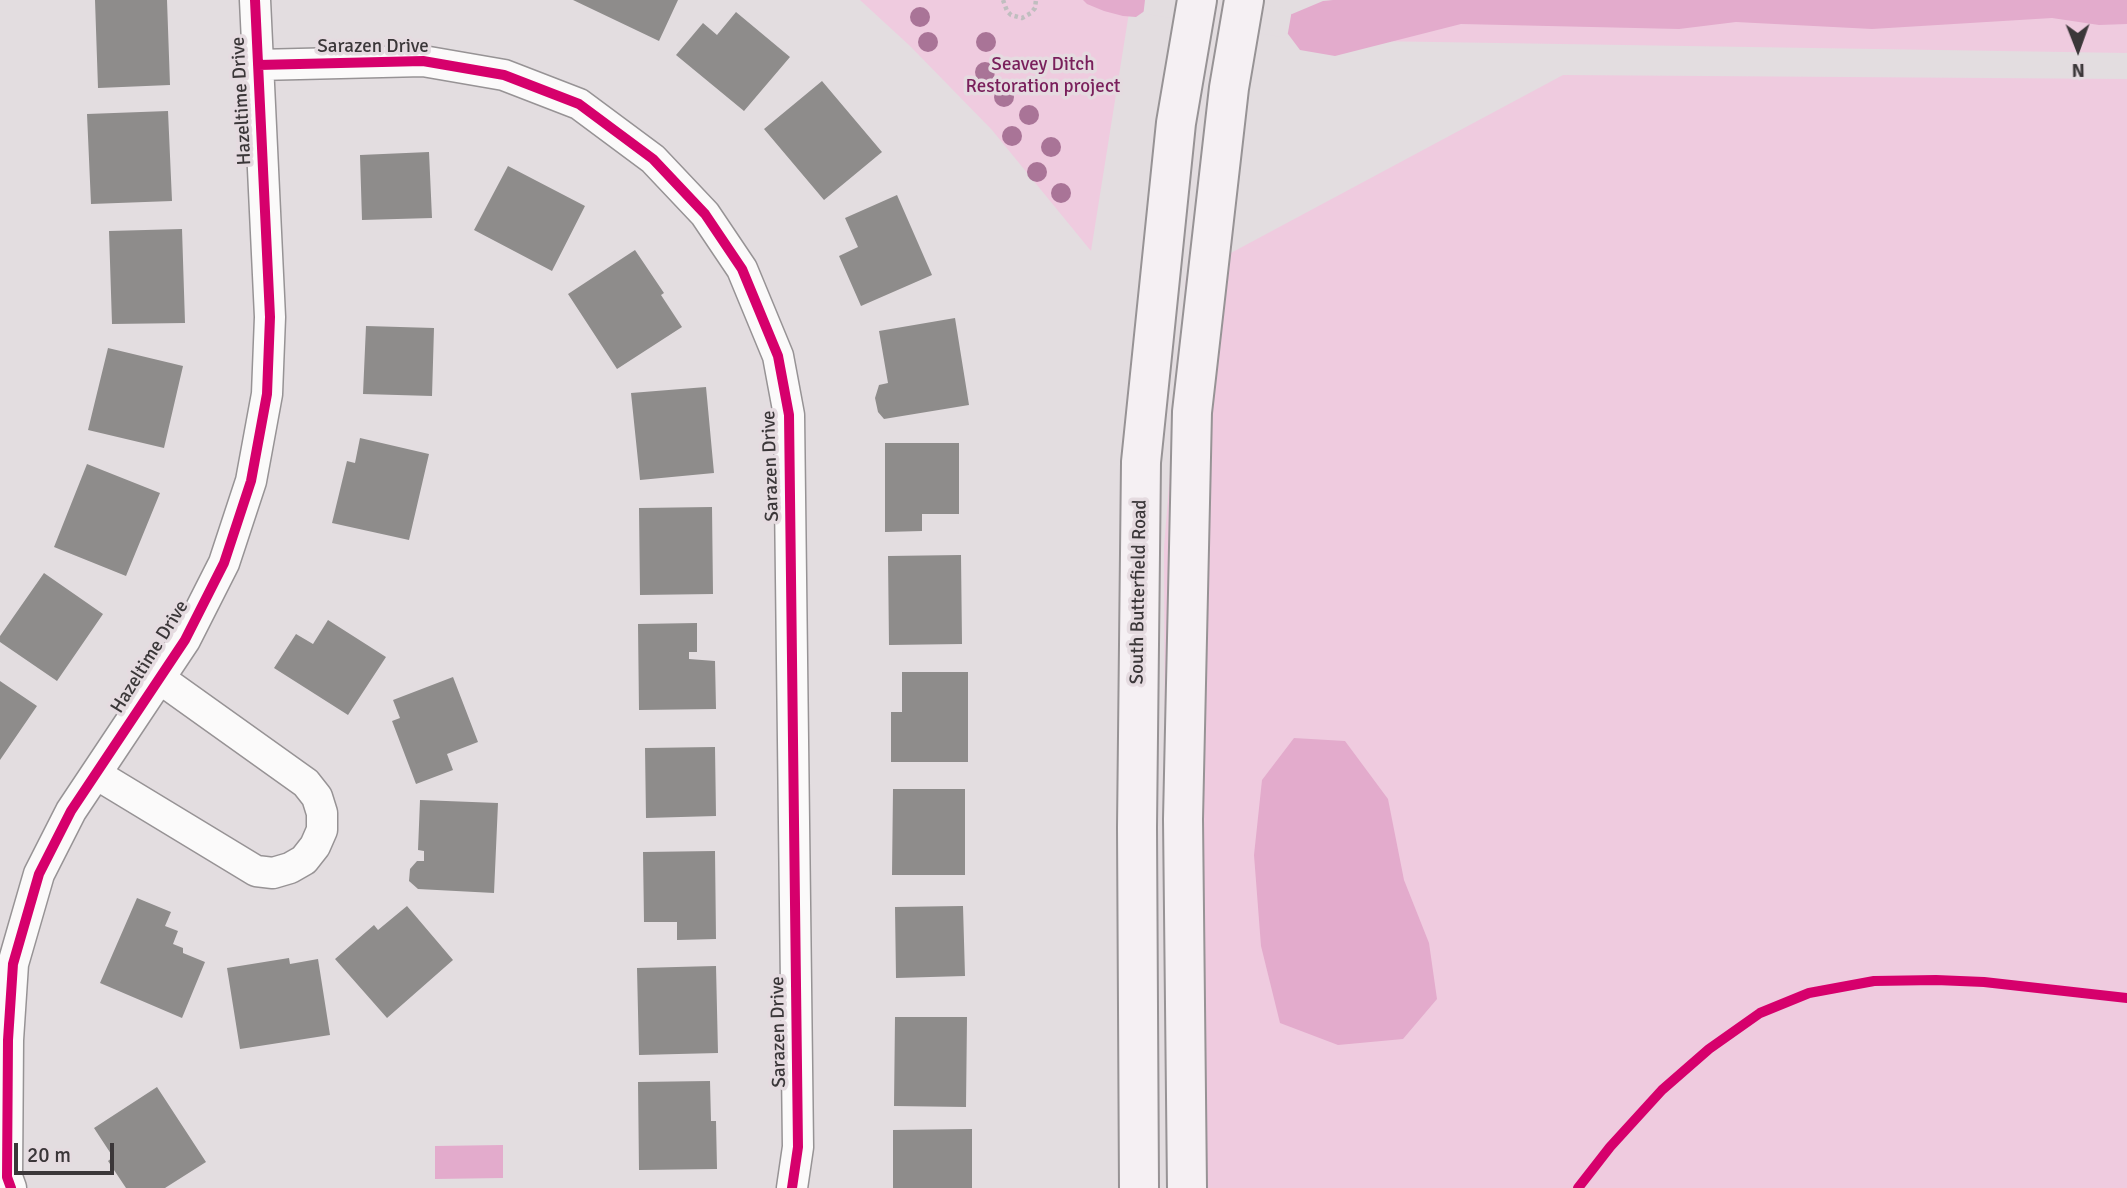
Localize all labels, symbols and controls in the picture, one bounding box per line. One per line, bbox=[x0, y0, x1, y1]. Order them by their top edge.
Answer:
north arrow bbox=[2043, 14, 2113, 84]
street label: Hazeltime Drive bbox=[227, 36, 257, 166]
street label: Sarazen Drive bbox=[317, 36, 429, 58]
park label: Seavey Ditch Restoration project bbox=[966, 54, 1120, 98]
text: N bbox=[2072, 58, 2085, 82]
street label: Sarazen Drive bbox=[758, 410, 784, 522]
street label: South Butterfield Road bbox=[1126, 499, 1152, 685]
street label: Hazeltime Drive bbox=[106, 596, 194, 718]
street label: Sarazen Drive bbox=[767, 976, 791, 1088]
scale bar bbox=[18, 1128, 117, 1172]
text: 20 m bbox=[27, 1142, 71, 1168]

